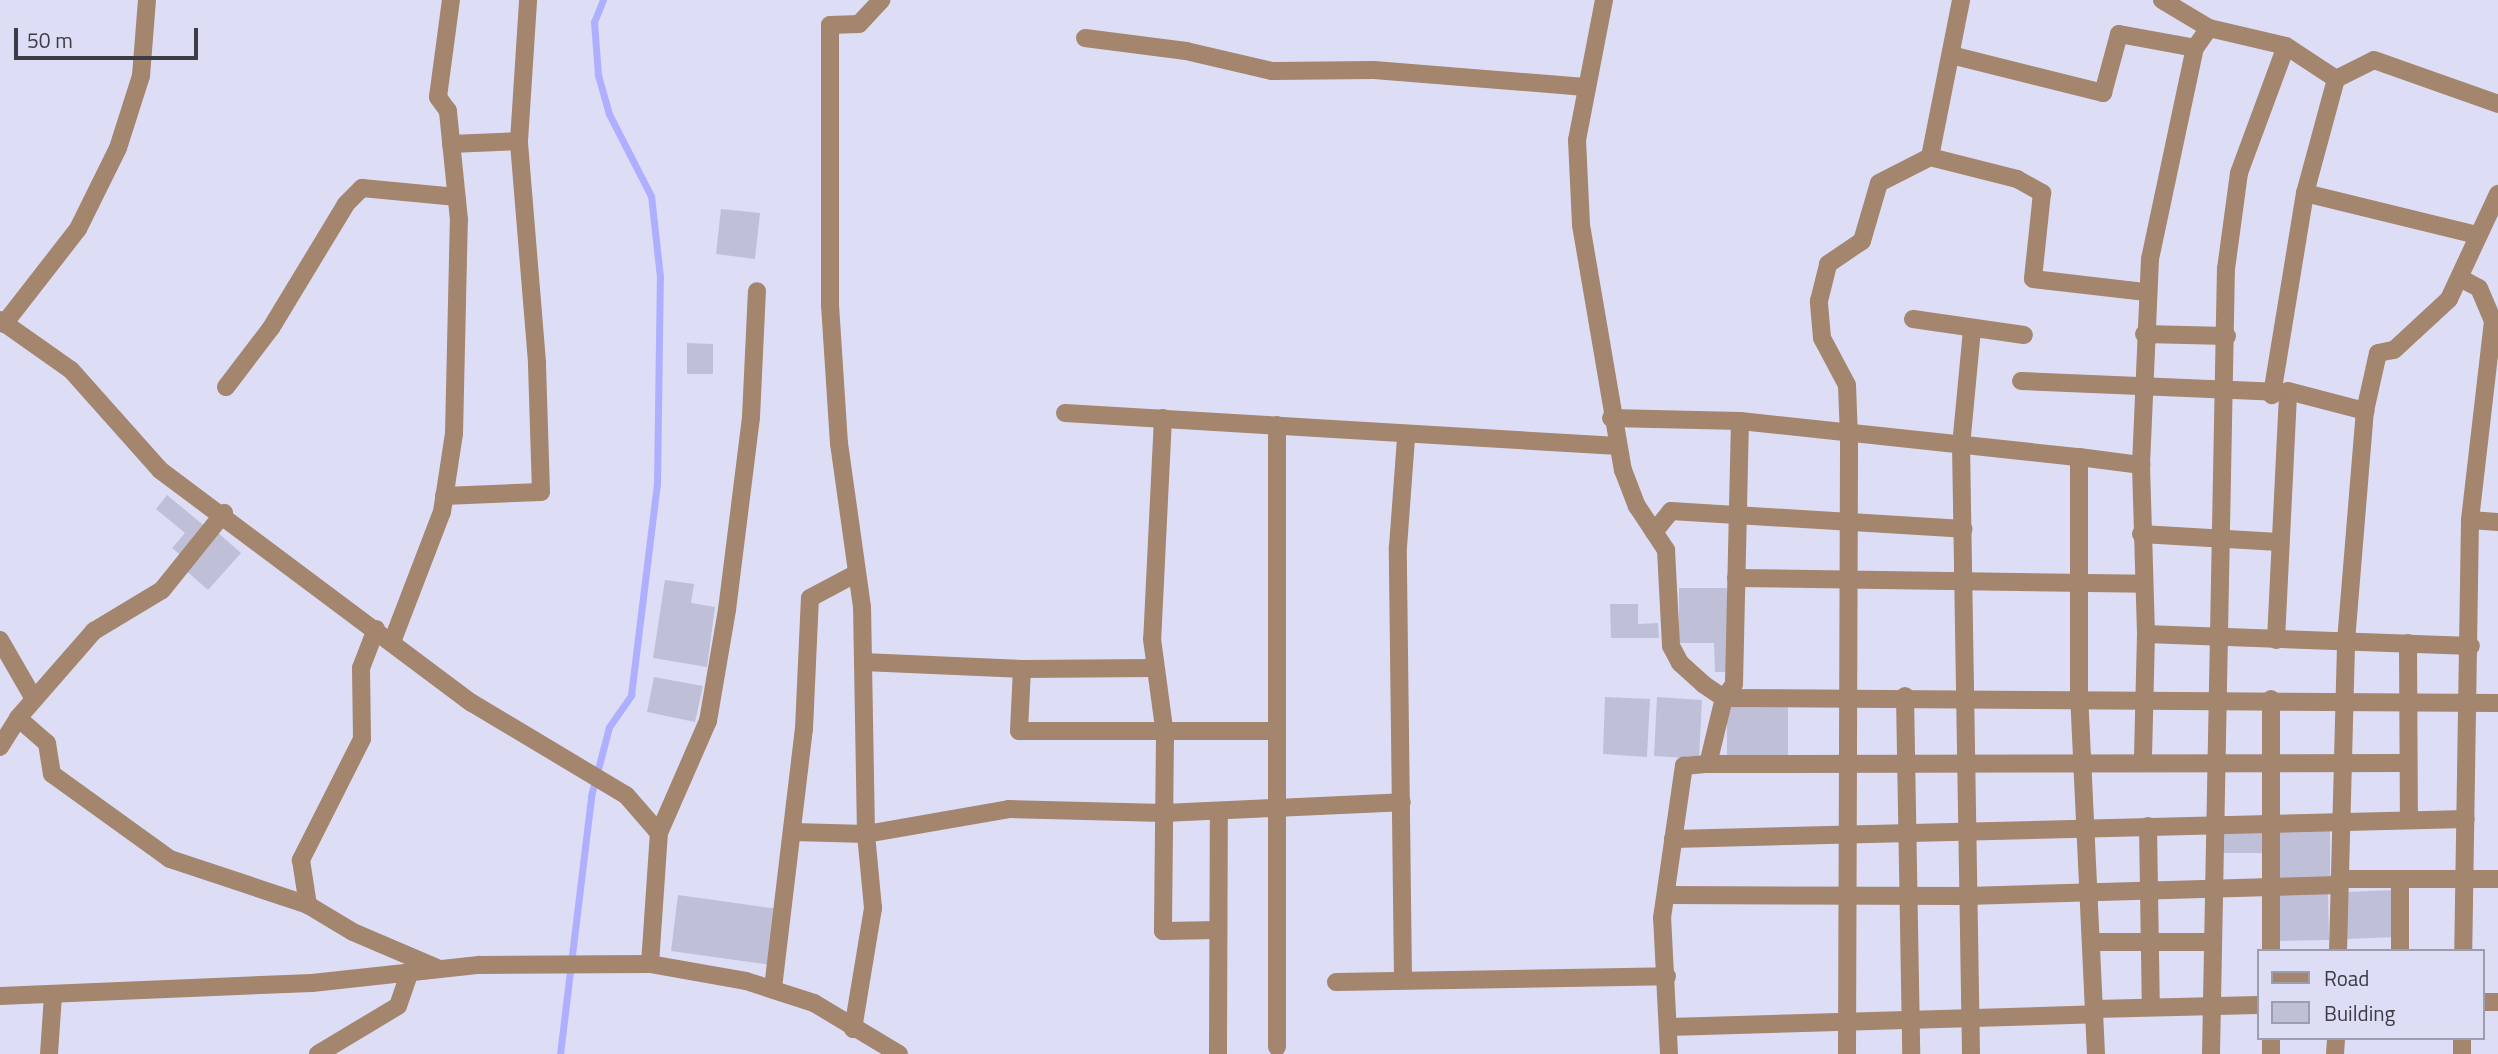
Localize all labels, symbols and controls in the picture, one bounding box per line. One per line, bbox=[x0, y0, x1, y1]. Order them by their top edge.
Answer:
scale bar bbox=[18, 14, 201, 58]
text: 50 m bbox=[27, 24, 73, 56]
legend bbox=[2256, 949, 2484, 1040]
text: Road bbox=[2324, 962, 2369, 994]
text: Building bbox=[2324, 997, 2395, 1029]

